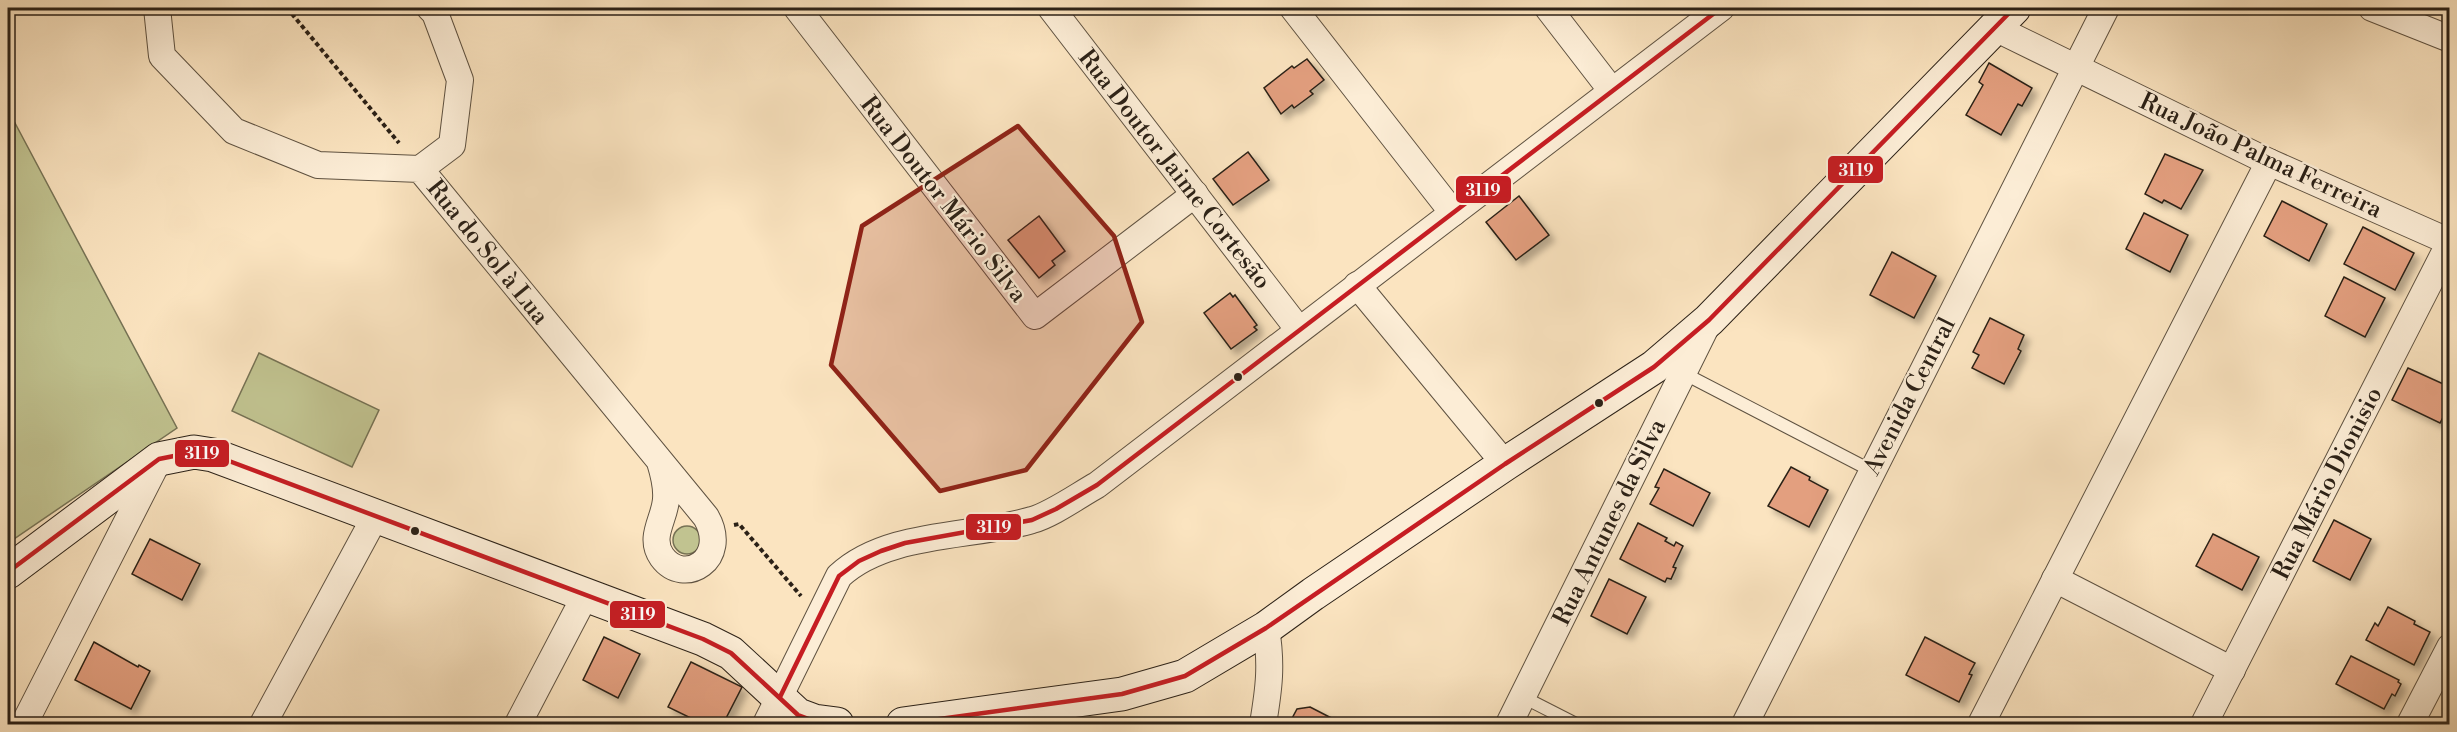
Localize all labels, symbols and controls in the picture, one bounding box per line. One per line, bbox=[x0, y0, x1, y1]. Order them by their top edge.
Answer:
street label: Rua Doutor Jaime Cortesão bbox=[1071, 44, 1277, 296]
street label: Rua João Palma Ferreira bbox=[2135, 87, 2387, 226]
street label: Rua Doutor Mário Silva bbox=[853, 90, 1034, 309]
line badge: 3119 bbox=[1827, 155, 1884, 184]
text: 3119 bbox=[1839, 161, 1873, 181]
street label: Rua do Sol à Lua bbox=[420, 174, 555, 332]
line badge: 3119 bbox=[1455, 175, 1512, 204]
text: 3119 bbox=[1466, 181, 1500, 201]
street label: Avenida Central bbox=[1857, 313, 1962, 481]
unlabelled marker bbox=[1232, 371, 1244, 383]
street label: Rua Mário Dionisio bbox=[2266, 382, 2389, 585]
unlabelled marker bbox=[1593, 397, 1605, 409]
street label: Rua Antunes da Silva bbox=[1547, 414, 1673, 631]
line badge: 3119 bbox=[174, 439, 230, 468]
text: 3119 bbox=[185, 444, 219, 464]
line badge: 3119 bbox=[965, 513, 1022, 541]
text: 3119 bbox=[977, 518, 1011, 538]
unlabelled marker bbox=[409, 525, 421, 537]
line badge: 3119 bbox=[609, 600, 666, 629]
text: 3119 bbox=[621, 605, 655, 625]

